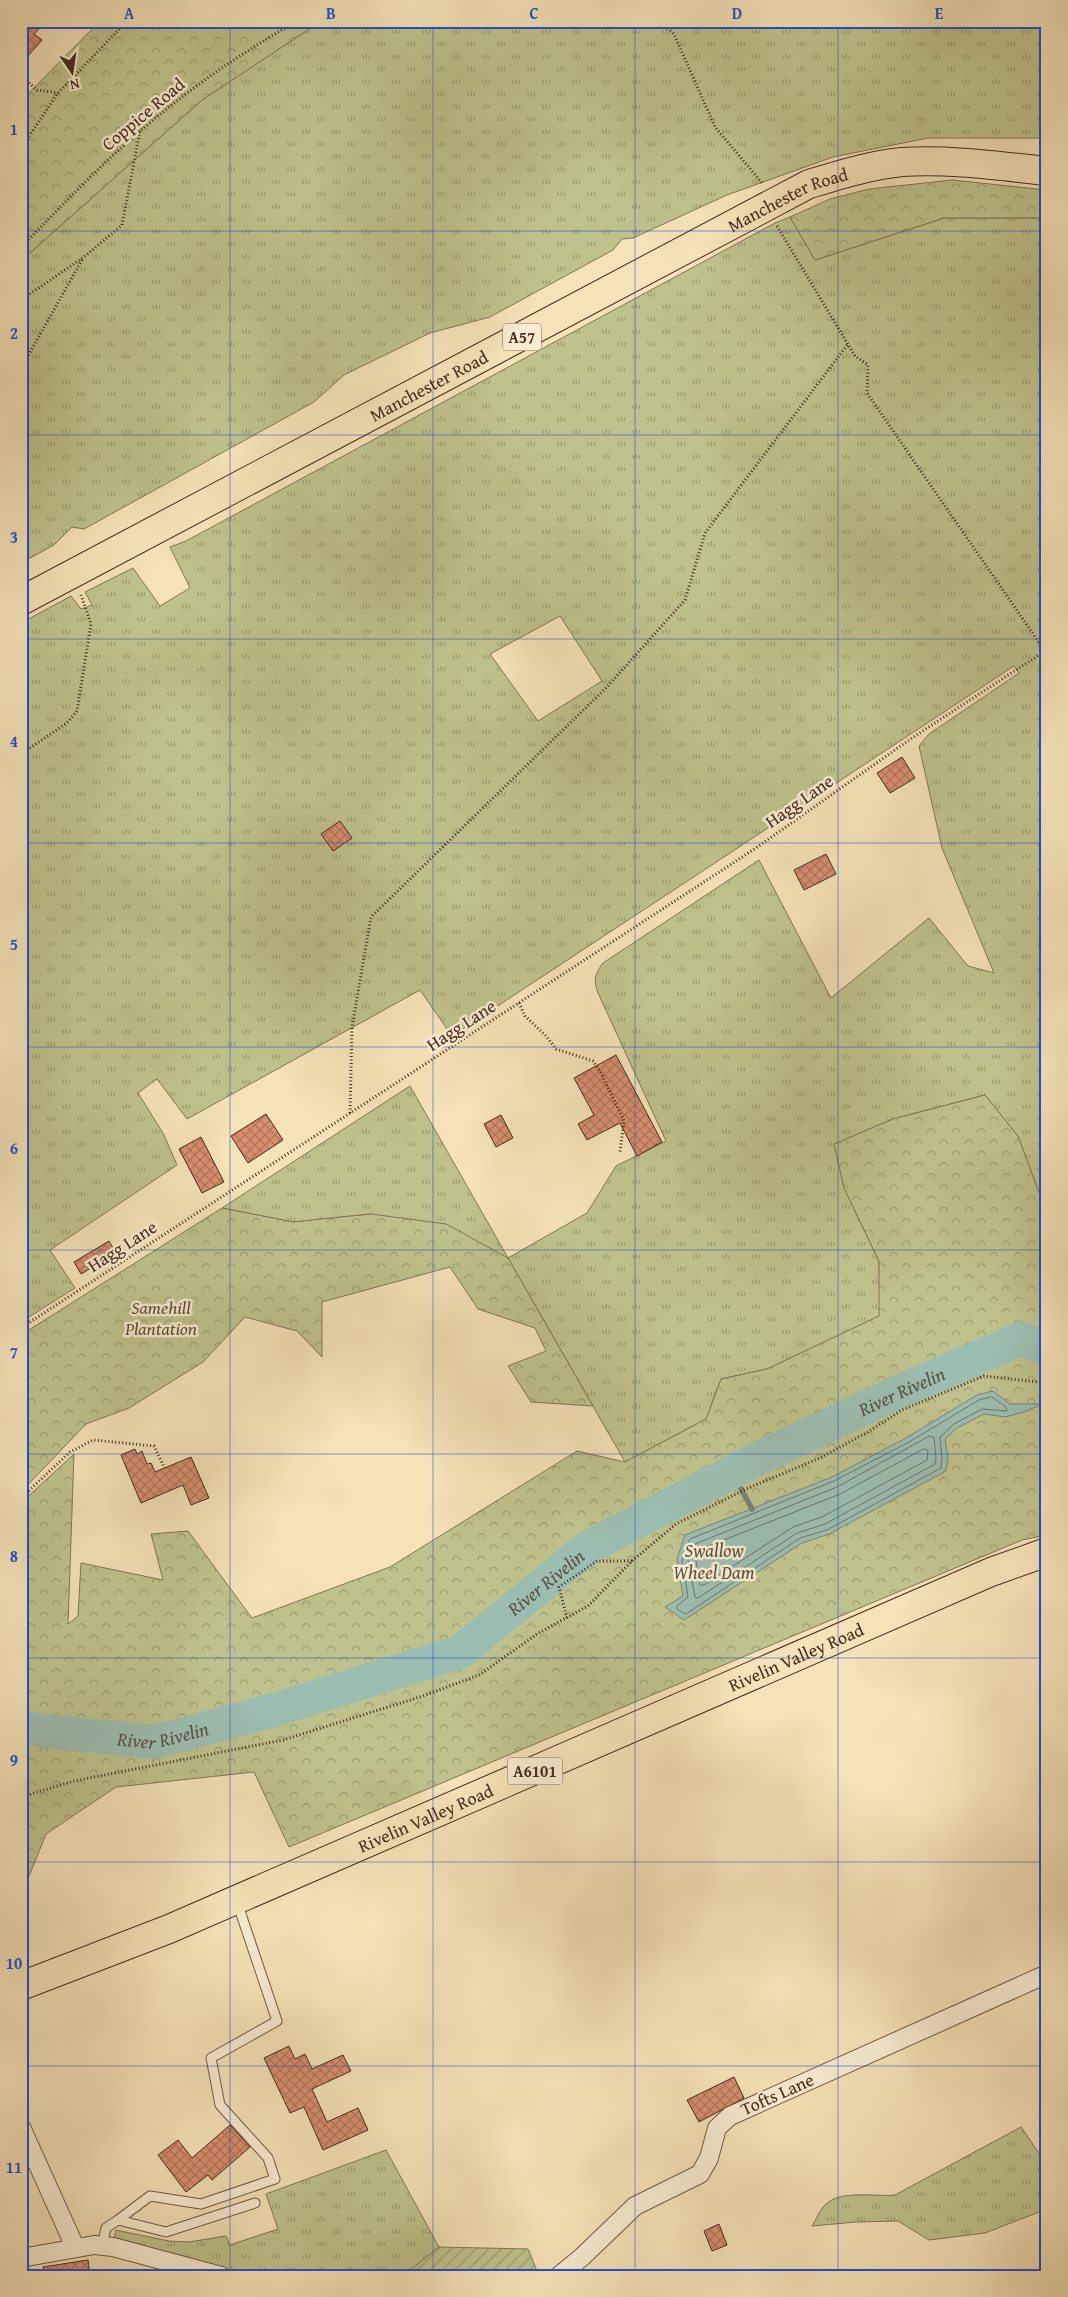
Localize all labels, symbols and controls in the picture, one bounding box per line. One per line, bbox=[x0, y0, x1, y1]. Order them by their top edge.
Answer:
text: A bbox=[124, 1, 135, 25]
text: B bbox=[326, 1, 336, 25]
text: C bbox=[529, 1, 539, 25]
text: D bbox=[732, 1, 742, 25]
text: E bbox=[935, 1, 944, 25]
north arrow bbox=[48, 48, 98, 98]
street label: Coppice Road bbox=[95, 71, 191, 157]
text: N bbox=[67, 74, 82, 96]
text: 1 bbox=[10, 117, 18, 141]
street label: Manchester Road bbox=[722, 160, 851, 238]
text: 2 bbox=[10, 321, 18, 345]
road number: A57 bbox=[503, 324, 541, 351]
street label: Manchester Road bbox=[364, 343, 493, 428]
text: 3 bbox=[10, 525, 18, 549]
text: 4 bbox=[10, 729, 18, 753]
street label: Hagg Lane bbox=[759, 768, 839, 834]
text: 5 bbox=[10, 932, 18, 956]
street label: Hagg Lane bbox=[421, 992, 501, 1058]
text: 6 bbox=[10, 1136, 18, 1160]
street label: Hagg Lane bbox=[82, 1213, 162, 1279]
park label: Samehill Plantation bbox=[124, 1294, 197, 1342]
text: 7 bbox=[10, 1340, 18, 1364]
water label: River Rivelin bbox=[853, 1359, 950, 1424]
water label: Swallow Wheel Dam bbox=[673, 1536, 755, 1586]
water label: River Rivelin bbox=[500, 1542, 591, 1623]
text: 8 bbox=[10, 1544, 18, 1568]
street label: Rivelin Valley Road bbox=[724, 1615, 868, 1698]
water label: River Rivelin bbox=[115, 1714, 212, 1756]
text: 9 bbox=[10, 1748, 18, 1772]
road number: A6101 bbox=[508, 1758, 562, 1784]
street label: Rivelin Valley Road bbox=[353, 1776, 498, 1859]
text: 10 bbox=[6, 1951, 22, 1975]
street label: Tofts Lane bbox=[736, 2066, 818, 2122]
text: 11 bbox=[6, 2155, 22, 2179]

